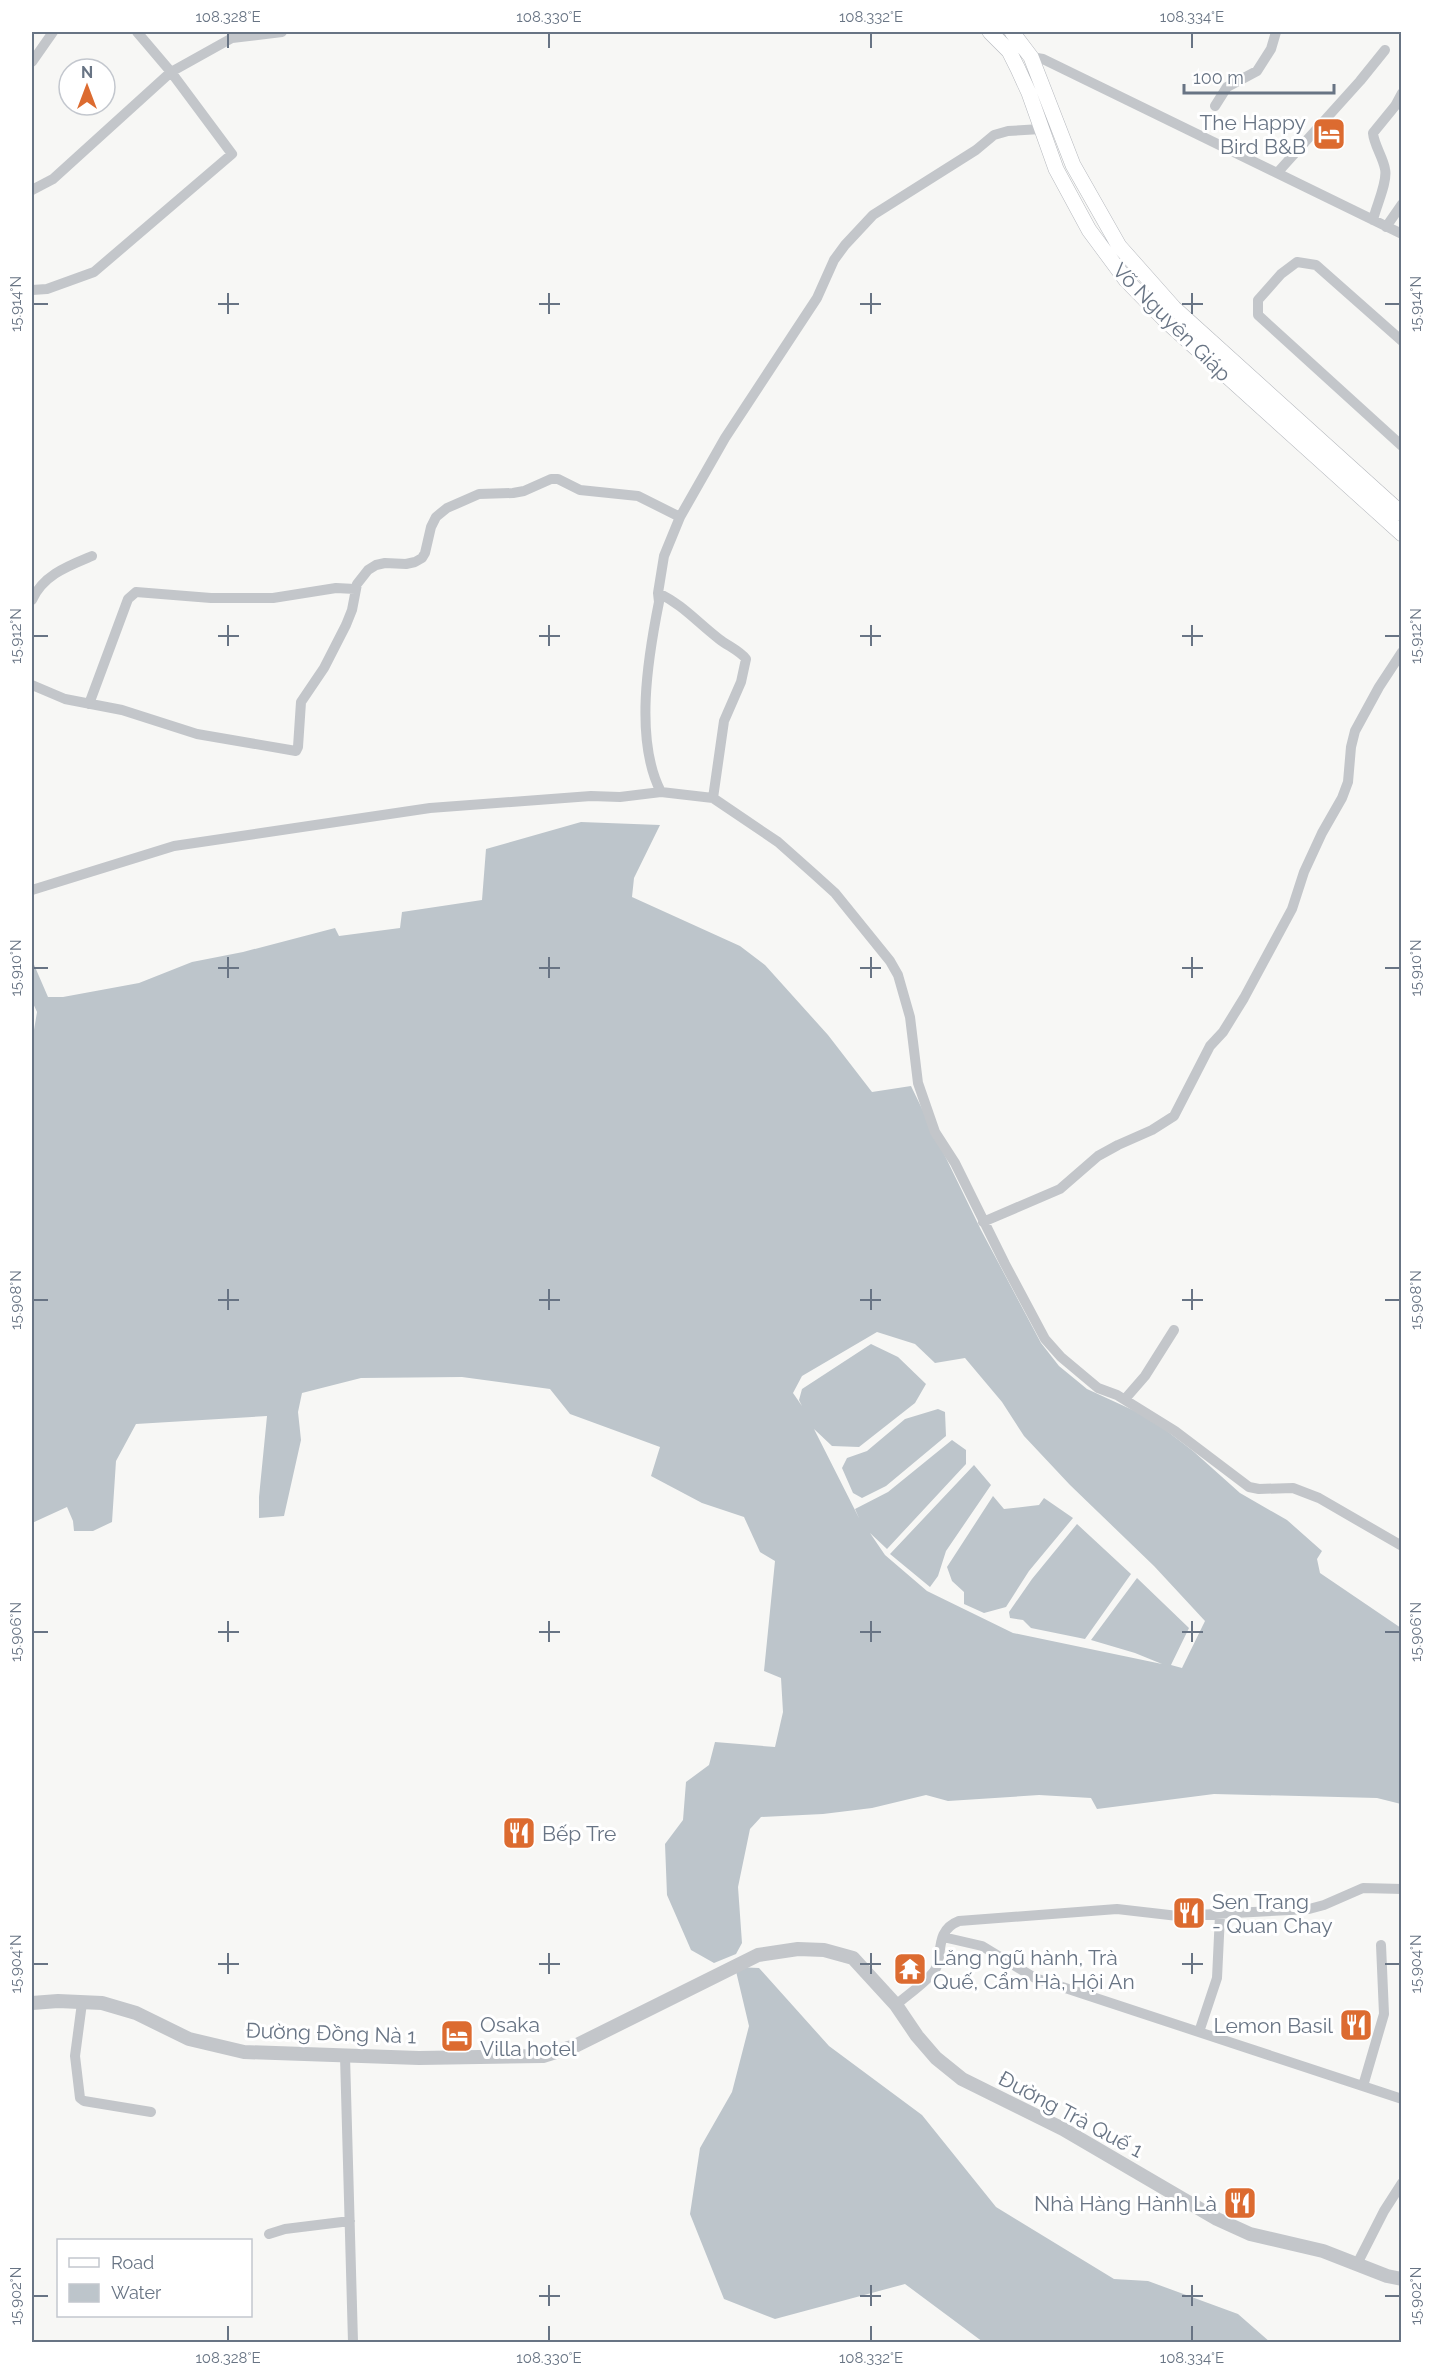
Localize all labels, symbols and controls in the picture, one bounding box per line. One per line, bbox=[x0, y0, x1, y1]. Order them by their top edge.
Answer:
text: 108.328°E bbox=[195, 8, 261, 26]
text: 108.330°E bbox=[516, 8, 582, 26]
text: 108.332°E bbox=[839, 8, 903, 26]
text: 108.334°E bbox=[1160, 8, 1224, 26]
north arrow bbox=[57, 57, 117, 117]
scale bar bbox=[1184, 57, 1334, 95]
text: N bbox=[81, 63, 93, 82]
text: 100 m bbox=[1193, 67, 1244, 88]
place label: The Happy Bird B&B bbox=[1200, 110, 1306, 159]
hotel icon: The Happy Bird B&B bbox=[1311, 116, 1347, 152]
street label: Võ Nguyên Giáp bbox=[1108, 258, 1236, 386]
text: 15.914°N bbox=[7, 276, 25, 332]
text: 15.914°N bbox=[1407, 276, 1425, 332]
text: 15.912°N bbox=[7, 608, 25, 664]
text: 15.912°N bbox=[1407, 608, 1425, 664]
text: 15.910°N bbox=[7, 939, 25, 997]
text: 15.910°N bbox=[1407, 939, 1425, 997]
text: 15.908°N bbox=[7, 1270, 25, 1330]
text: 15.908°N bbox=[1407, 1270, 1425, 1330]
text: 15.906°N bbox=[7, 1602, 25, 1662]
text: 15.906°N bbox=[1407, 1602, 1425, 1662]
restaurant icon: Bếp Tre bbox=[501, 1815, 537, 1851]
place label: Bếp Tre bbox=[542, 1821, 616, 1846]
place label: Sen Trang - Quan Chay bbox=[1212, 1889, 1333, 1938]
restaurant icon: Sen Trang - Quan Chay bbox=[1171, 1895, 1207, 1931]
text: 15.904°N bbox=[7, 1935, 25, 1993]
text: 15.904°N bbox=[1407, 1935, 1425, 1993]
place label: Lăng ngũ hành, Trà Quế, Cẩm Hà, Hội An bbox=[933, 1945, 1135, 1994]
temple icon: Lăng ngũ hành, Trà Quế, Cẩm Hà, Hội An bbox=[892, 1951, 928, 1987]
restaurant icon: Lemon Basil bbox=[1338, 2007, 1374, 2043]
place label: Osaka Villa hotel bbox=[480, 2012, 577, 2061]
place label: Lemon Basil bbox=[1213, 2013, 1333, 2038]
street label: Đường Đồng Nà 1 bbox=[245, 2018, 417, 2048]
hotel icon: Osaka Villa hotel bbox=[439, 2018, 475, 2054]
street label: Đường Trà Quế 1 bbox=[994, 2065, 1148, 2163]
restaurant icon: Nhà Hàng Hành Là bbox=[1222, 2185, 1258, 2221]
place label: Nhà Hàng Hành Là bbox=[1034, 2191, 1217, 2216]
legend bbox=[57, 2239, 252, 2317]
text: Road bbox=[111, 2252, 154, 2273]
text: 15.902°N bbox=[7, 2267, 25, 2325]
text: 15.902°N bbox=[1407, 2267, 1425, 2325]
text: Water bbox=[111, 2282, 162, 2303]
text: 108.328°E bbox=[195, 2349, 261, 2367]
text: 108.330°E bbox=[516, 2349, 582, 2367]
text: 108.332°E bbox=[839, 2349, 903, 2367]
text: 108.334°E bbox=[1160, 2349, 1224, 2367]

